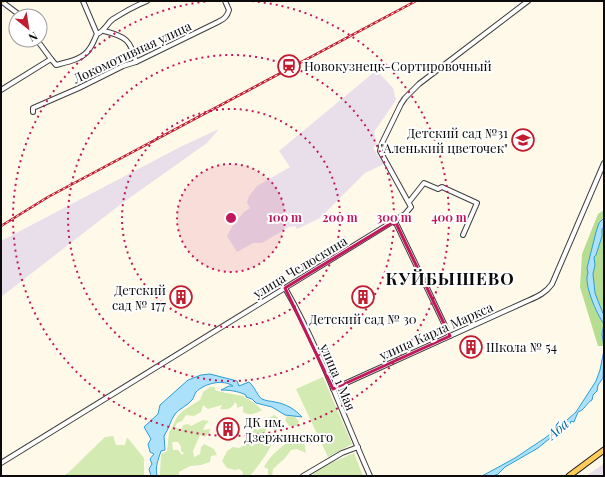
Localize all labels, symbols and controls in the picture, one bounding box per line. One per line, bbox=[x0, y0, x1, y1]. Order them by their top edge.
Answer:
north arrow bbox=[8, 8, 48, 48]
street label: Локомотивная улица bbox=[69, 16, 194, 87]
text: N bbox=[26, 29, 40, 46]
station icon: Новокузнецк-Сортировочный bbox=[276, 53, 302, 79]
place label: Новокузнецк-Сортировочный bbox=[304, 57, 492, 74]
place label: Детский сад №31 "Аленький цветочек" bbox=[380, 124, 508, 156]
school or university icon: Детский сад №31 "Аленький цветочек" bbox=[510, 127, 536, 153]
text: 100 m bbox=[268, 209, 302, 225]
text: 200 m bbox=[322, 209, 358, 225]
text: 300 m bbox=[377, 209, 412, 225]
text: 400 m bbox=[431, 209, 467, 225]
centre of rings bbox=[224, 211, 238, 225]
street label: улица Челюскина bbox=[249, 231, 350, 302]
district label: КУЙБЫШЕВО bbox=[385, 267, 515, 289]
place label: Детский сад № 177 bbox=[112, 281, 167, 313]
building icon: Детский сад № 177 bbox=[168, 284, 194, 310]
building icon: Детский сад № 30 bbox=[350, 284, 376, 310]
street label: улица Карла Маркса bbox=[375, 298, 496, 364]
place label: Детский сад № 30 bbox=[309, 310, 417, 327]
building icon: Школа № 54 bbox=[458, 334, 484, 360]
place label: Школа № 54 bbox=[486, 338, 557, 355]
street label: улица 1 Мая bbox=[316, 340, 360, 413]
place label: ДК им. Дзержинского bbox=[244, 413, 333, 445]
water label: Аба bbox=[541, 414, 572, 444]
building icon: ДК им. Дзержинского bbox=[215, 416, 241, 442]

